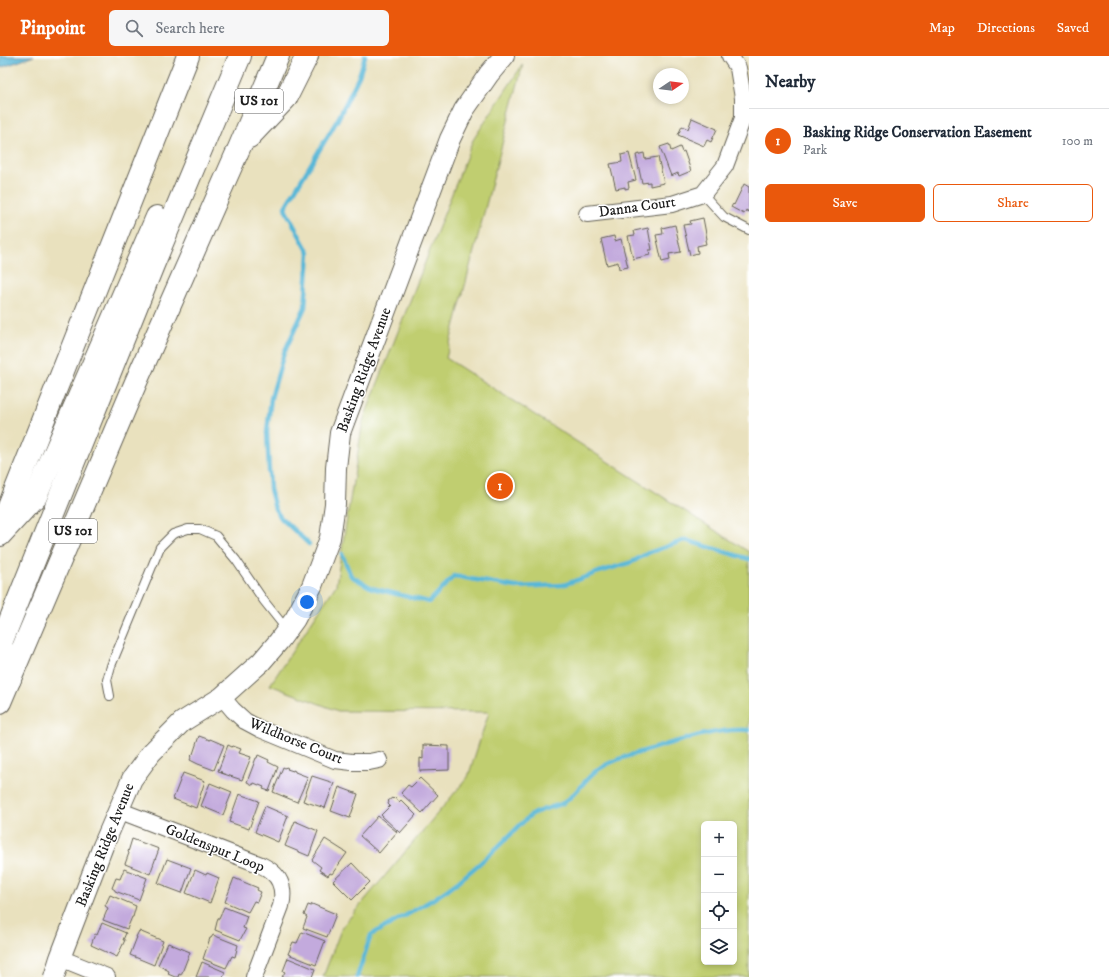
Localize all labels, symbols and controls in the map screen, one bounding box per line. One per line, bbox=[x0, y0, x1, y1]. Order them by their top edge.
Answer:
search box bbox=[109, 10, 389, 46]
text: Pinpoint bbox=[20, 17, 85, 40]
icon: search bbox=[123, 17, 145, 39]
text: Search here bbox=[155, 19, 225, 38]
text: Map bbox=[929, 19, 955, 37]
text: Directions bbox=[977, 19, 1035, 37]
text: Saved bbox=[1057, 19, 1089, 37]
north arrow bbox=[653, 68, 689, 104]
text: Nearby bbox=[765, 71, 815, 93]
road number: US 101 bbox=[235, 89, 283, 113]
text: Basking Ridge Conservation Easement bbox=[803, 123, 1032, 142]
text: 1 bbox=[776, 133, 780, 149]
text: 100 m bbox=[1062, 133, 1093, 149]
text: Park bbox=[803, 142, 827, 158]
button: Save bbox=[765, 184, 925, 222]
button: Share bbox=[933, 184, 1093, 222]
street label: Danna Court bbox=[597, 192, 677, 222]
street label: Basking Ridge Avenue bbox=[333, 305, 395, 435]
pin: 1 bbox=[487, 471, 513, 501]
road number: US 101 bbox=[49, 519, 97, 543]
your location bbox=[297, 592, 317, 612]
street label: Wildhorse Court bbox=[245, 713, 346, 769]
street label: Basking Ridge Avenue bbox=[71, 780, 139, 910]
street label: Goldenspur Loop bbox=[163, 819, 268, 877]
map controls bbox=[701, 821, 737, 965]
button: + bbox=[701, 821, 737, 857]
button: − bbox=[701, 857, 737, 893]
button: locate bbox=[701, 893, 737, 929]
button: layers bbox=[701, 929, 737, 965]

